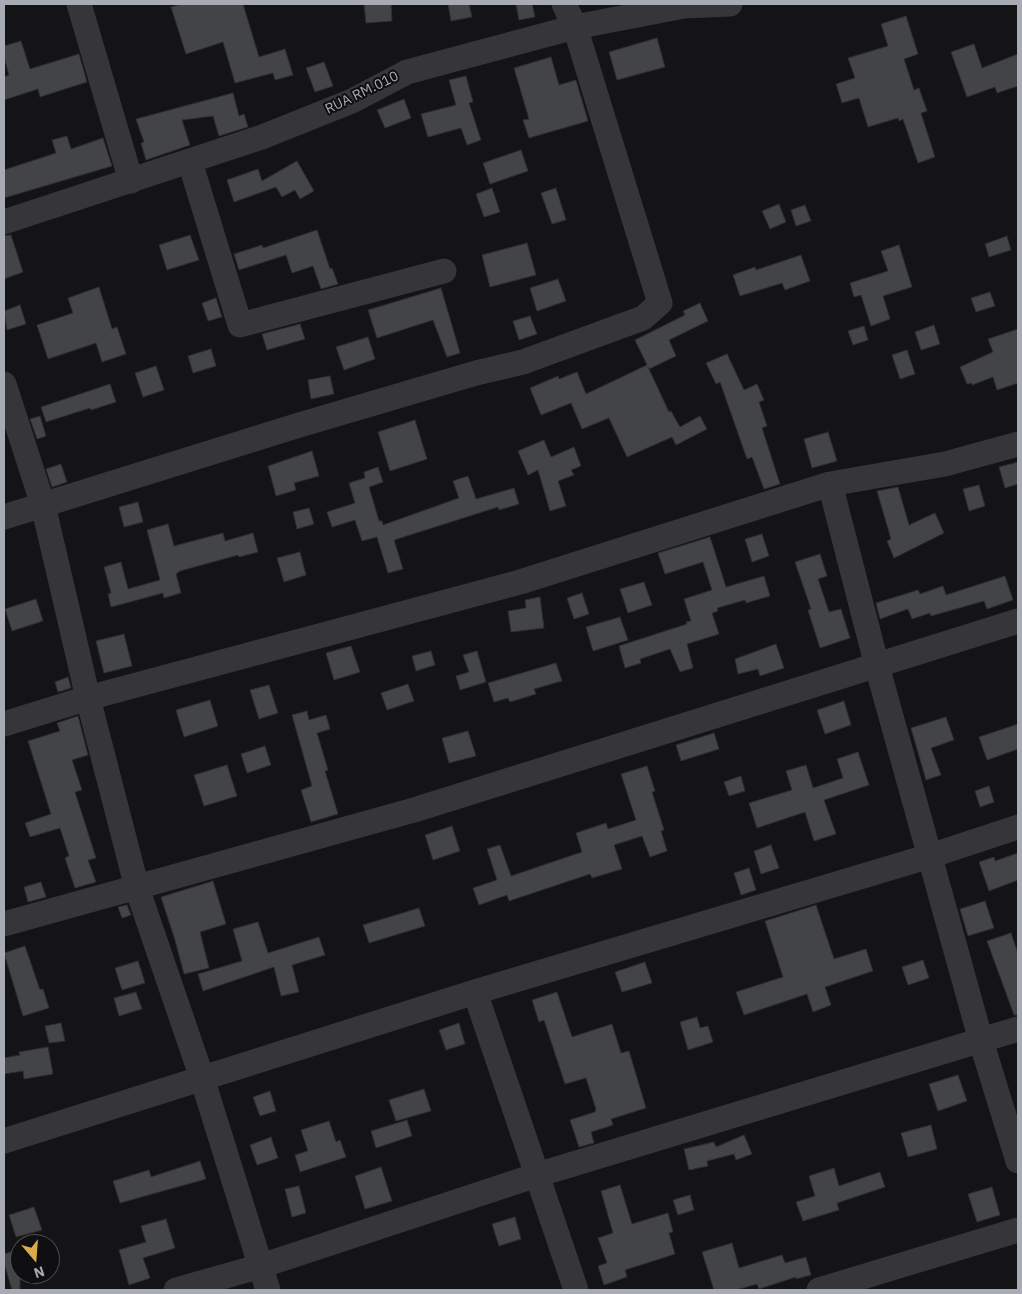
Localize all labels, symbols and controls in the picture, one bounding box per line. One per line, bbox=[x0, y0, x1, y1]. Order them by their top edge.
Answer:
street label: RUA RM.010 bbox=[322, 68, 402, 118]
north arrow bbox=[10, 1234, 60, 1284]
text: N bbox=[32, 1262, 47, 1282]

